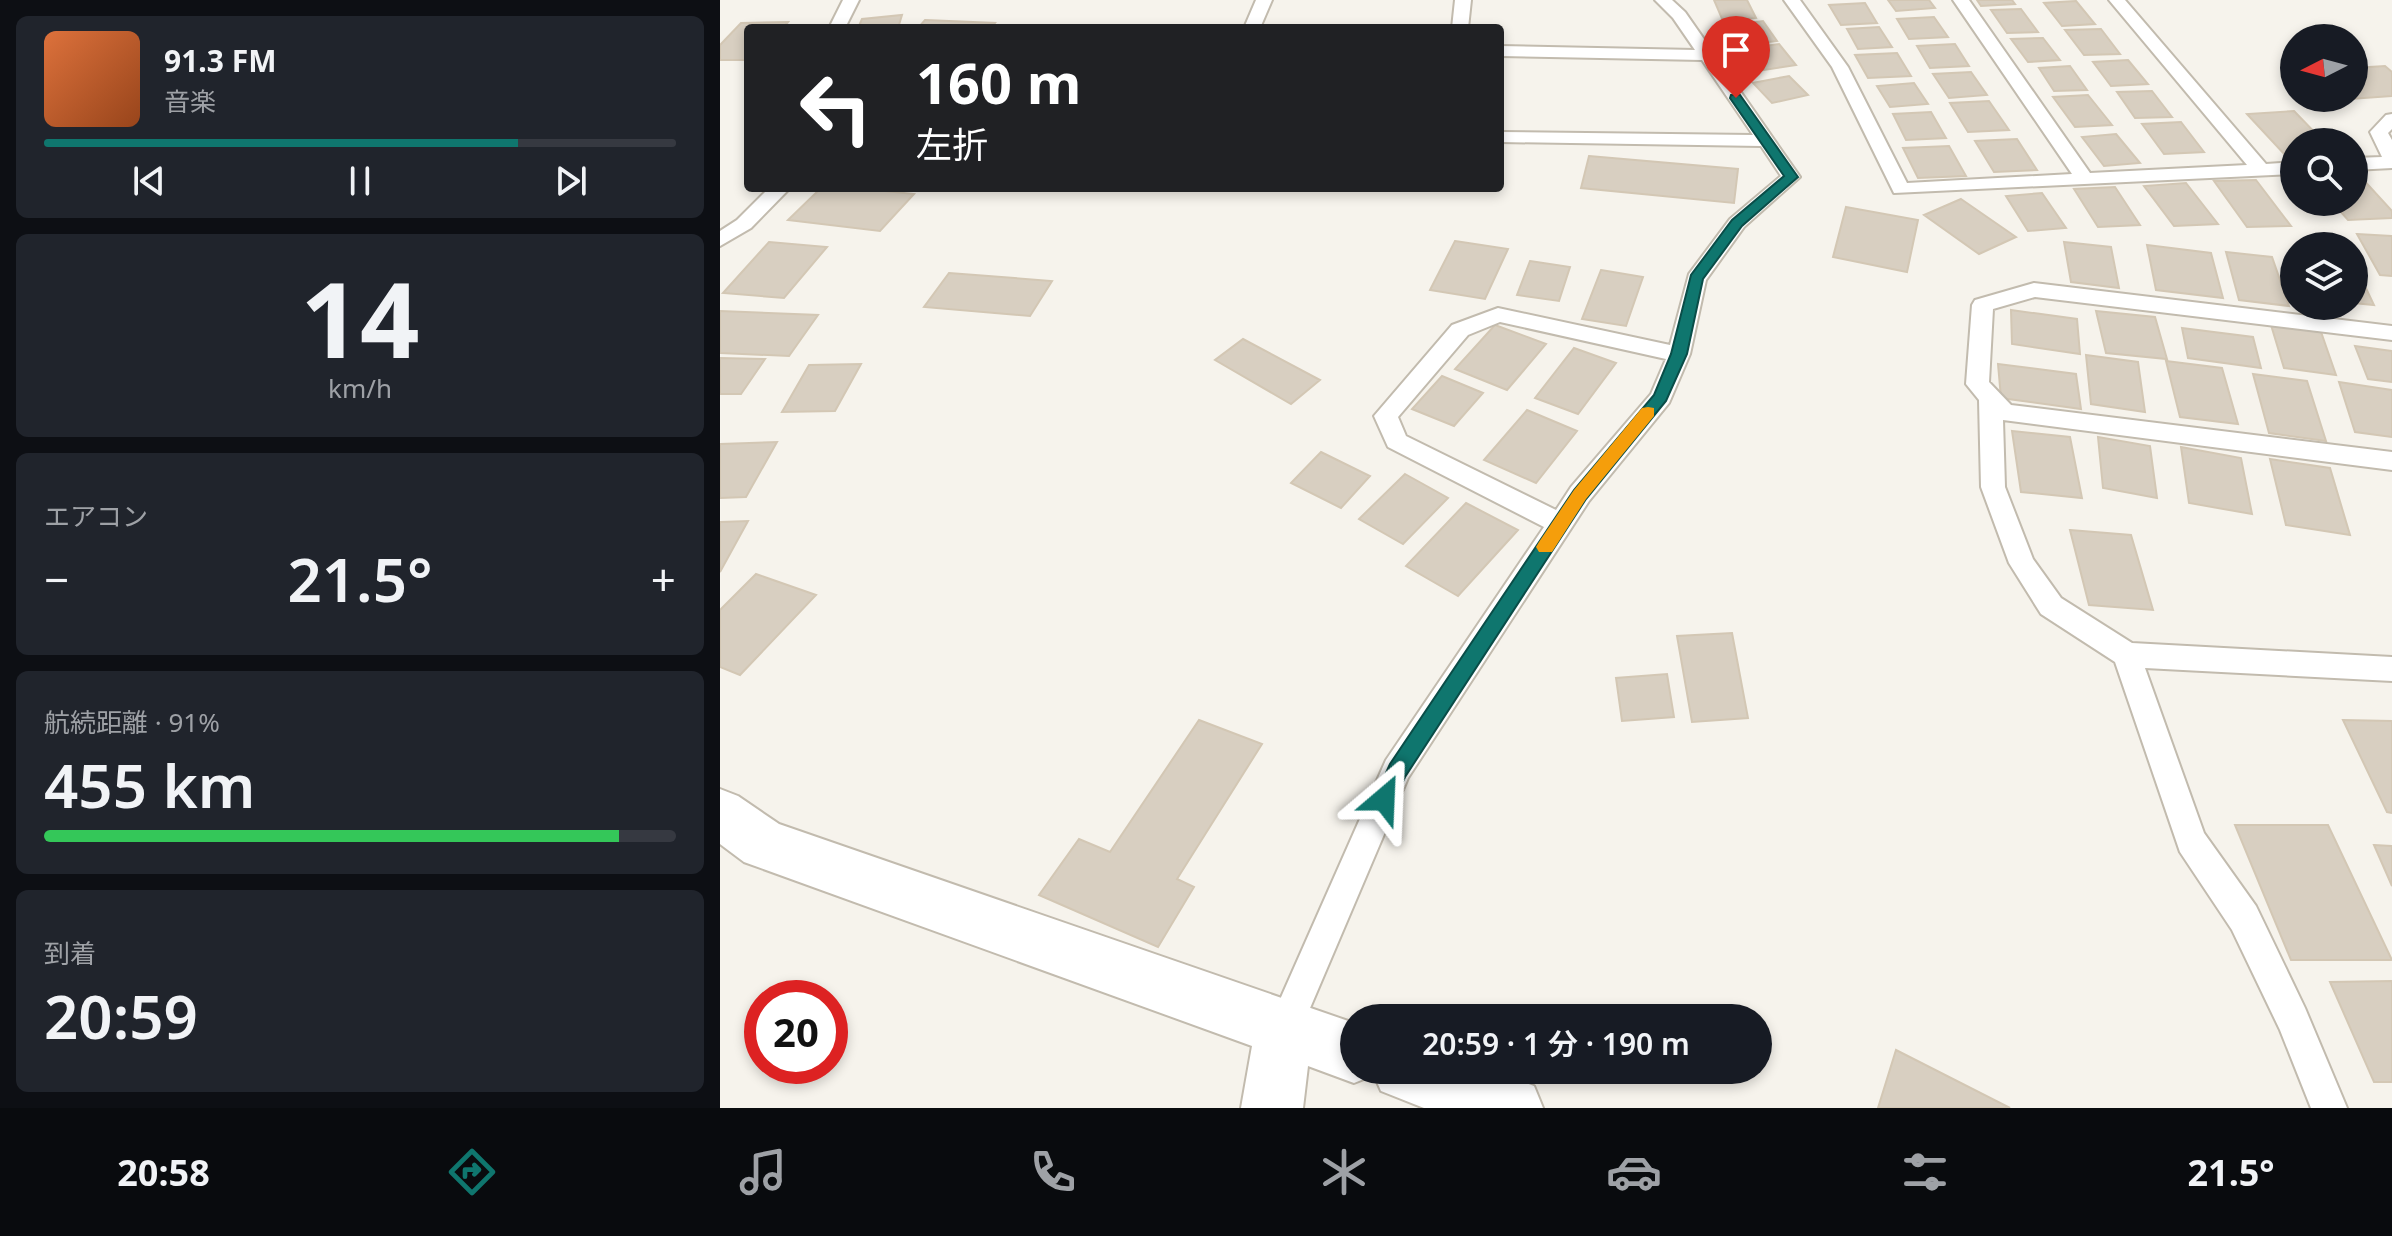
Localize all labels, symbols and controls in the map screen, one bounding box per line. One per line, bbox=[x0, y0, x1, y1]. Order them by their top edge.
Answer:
pin bbox=[1702, 16, 1770, 98]
north arrow bbox=[2280, 24, 2368, 112]
map controls bbox=[2280, 24, 2368, 320]
icon: arrive bbox=[1714, 28, 1758, 72]
text: 91.3 FM bbox=[164, 40, 276, 81]
text: 160 m bbox=[916, 44, 1081, 120]
icon: left bbox=[784, 56, 888, 160]
text: 音楽 bbox=[164, 83, 216, 119]
text: 左折 bbox=[916, 120, 988, 169]
button: search bbox=[2280, 128, 2368, 216]
icon: previous bbox=[127, 159, 171, 203]
icon: pause bbox=[338, 159, 382, 203]
icon: next bbox=[549, 159, 593, 203]
button: layers bbox=[2280, 232, 2368, 320]
text: 14 bbox=[301, 247, 419, 388]
text: km/h bbox=[328, 370, 392, 406]
text: エアコン bbox=[44, 498, 148, 534]
text: 21.5° bbox=[287, 538, 433, 620]
text: − bbox=[44, 549, 69, 609]
text: + bbox=[651, 549, 676, 609]
text: 航続距離 · 91% bbox=[44, 704, 220, 740]
text: 455 km bbox=[44, 744, 255, 826]
position arrow bbox=[1342, 757, 1426, 841]
text: 到着 bbox=[44, 935, 96, 971]
text: 20:59 bbox=[44, 975, 198, 1057]
speed limit sign: 20 bbox=[744, 980, 848, 1084]
text: 20:59 · 1 分 · 190 m bbox=[1422, 1023, 1690, 1064]
icon: directions bbox=[444, 1144, 500, 1200]
icon: music bbox=[735, 1144, 791, 1200]
icon: phone bbox=[1025, 1144, 1081, 1200]
icon: climate bbox=[1316, 1144, 1372, 1200]
icon: car bbox=[1606, 1144, 1662, 1200]
icon: filters bbox=[1897, 1144, 1953, 1200]
text: 20:58 bbox=[117, 1148, 210, 1197]
text: 21.5° bbox=[2187, 1148, 2275, 1197]

